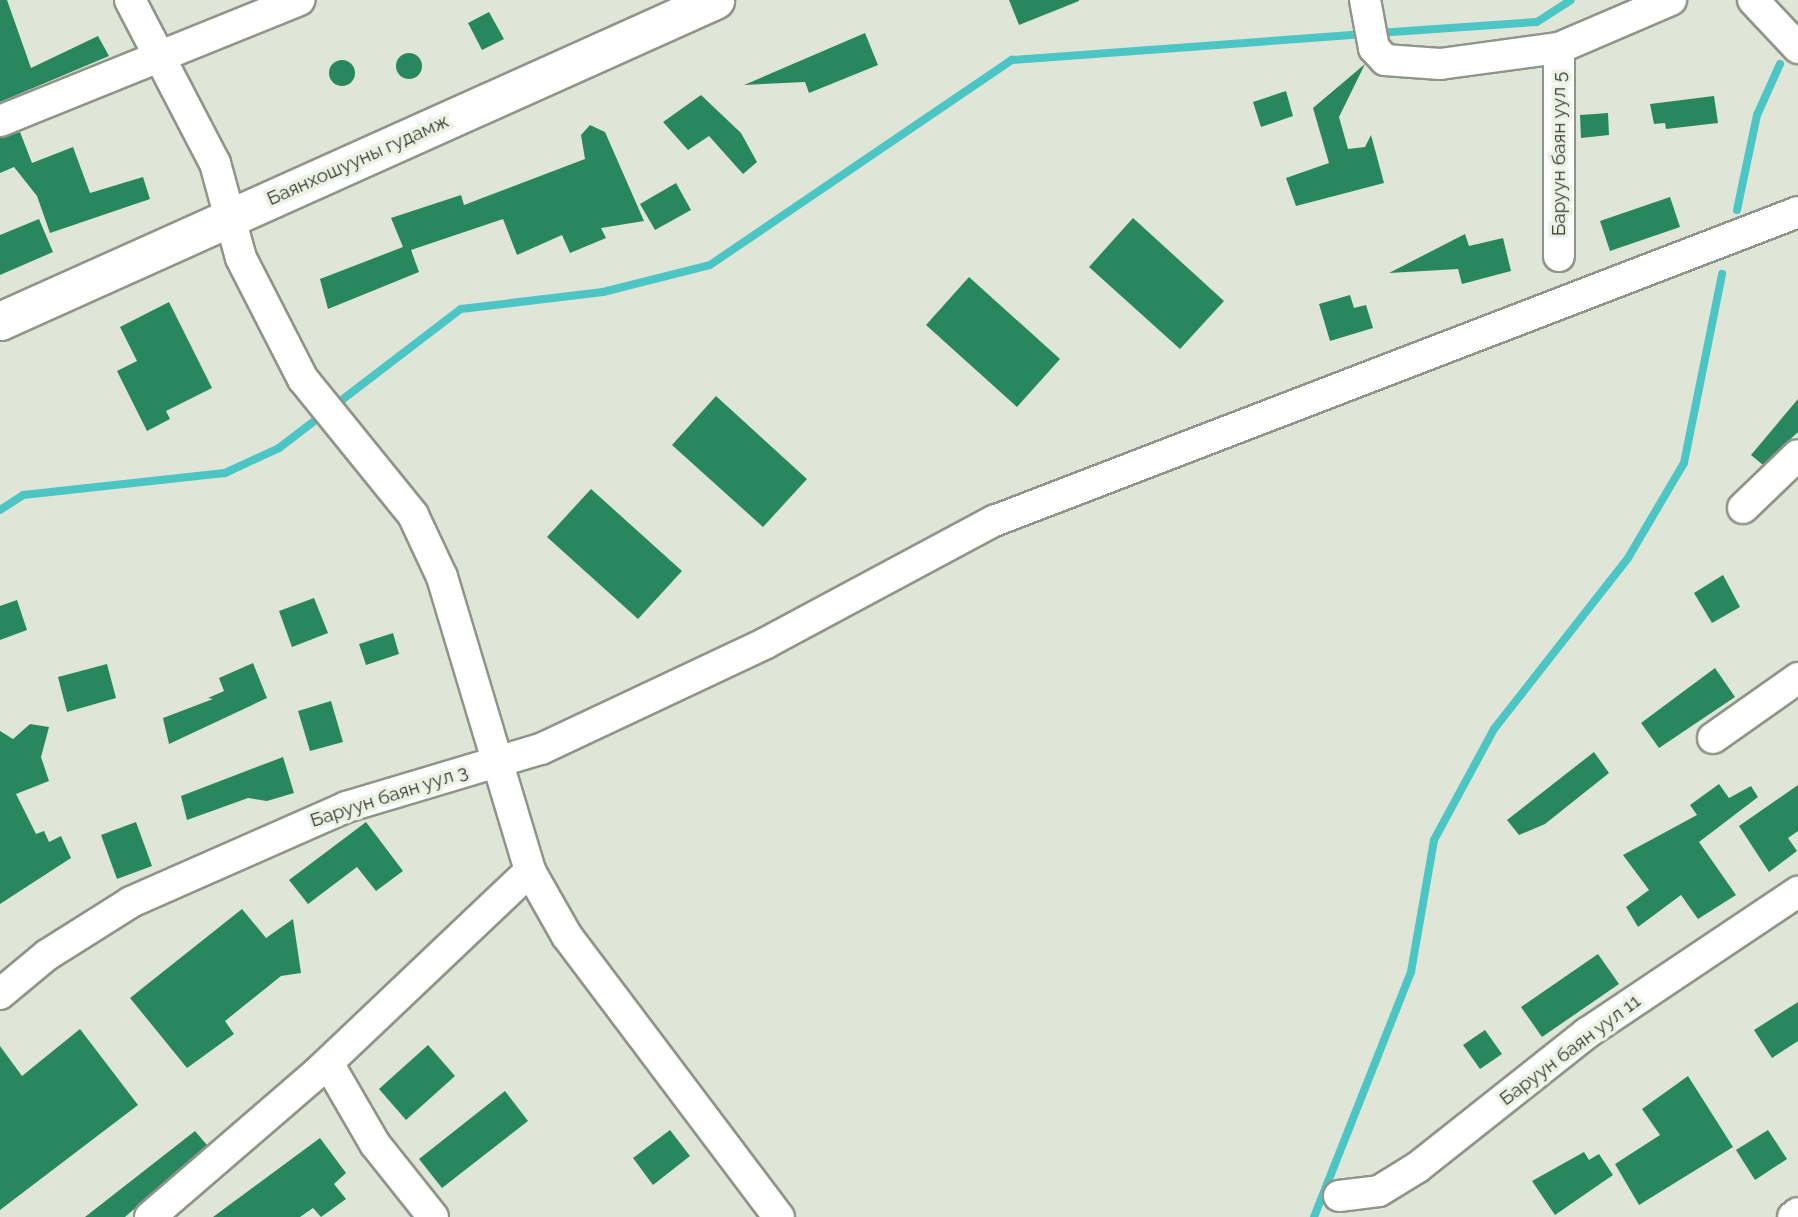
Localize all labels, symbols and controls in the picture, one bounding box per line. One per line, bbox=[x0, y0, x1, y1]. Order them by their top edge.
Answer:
street label: Баруун баян уул 5 bbox=[1548, 72, 1570, 236]
street label: Баянхошууны гудамж bbox=[263, 110, 453, 210]
street label: Баруун баян уул 3 bbox=[307, 760, 471, 832]
street label: Баруун баян уул 11 bbox=[1495, 989, 1645, 1111]

